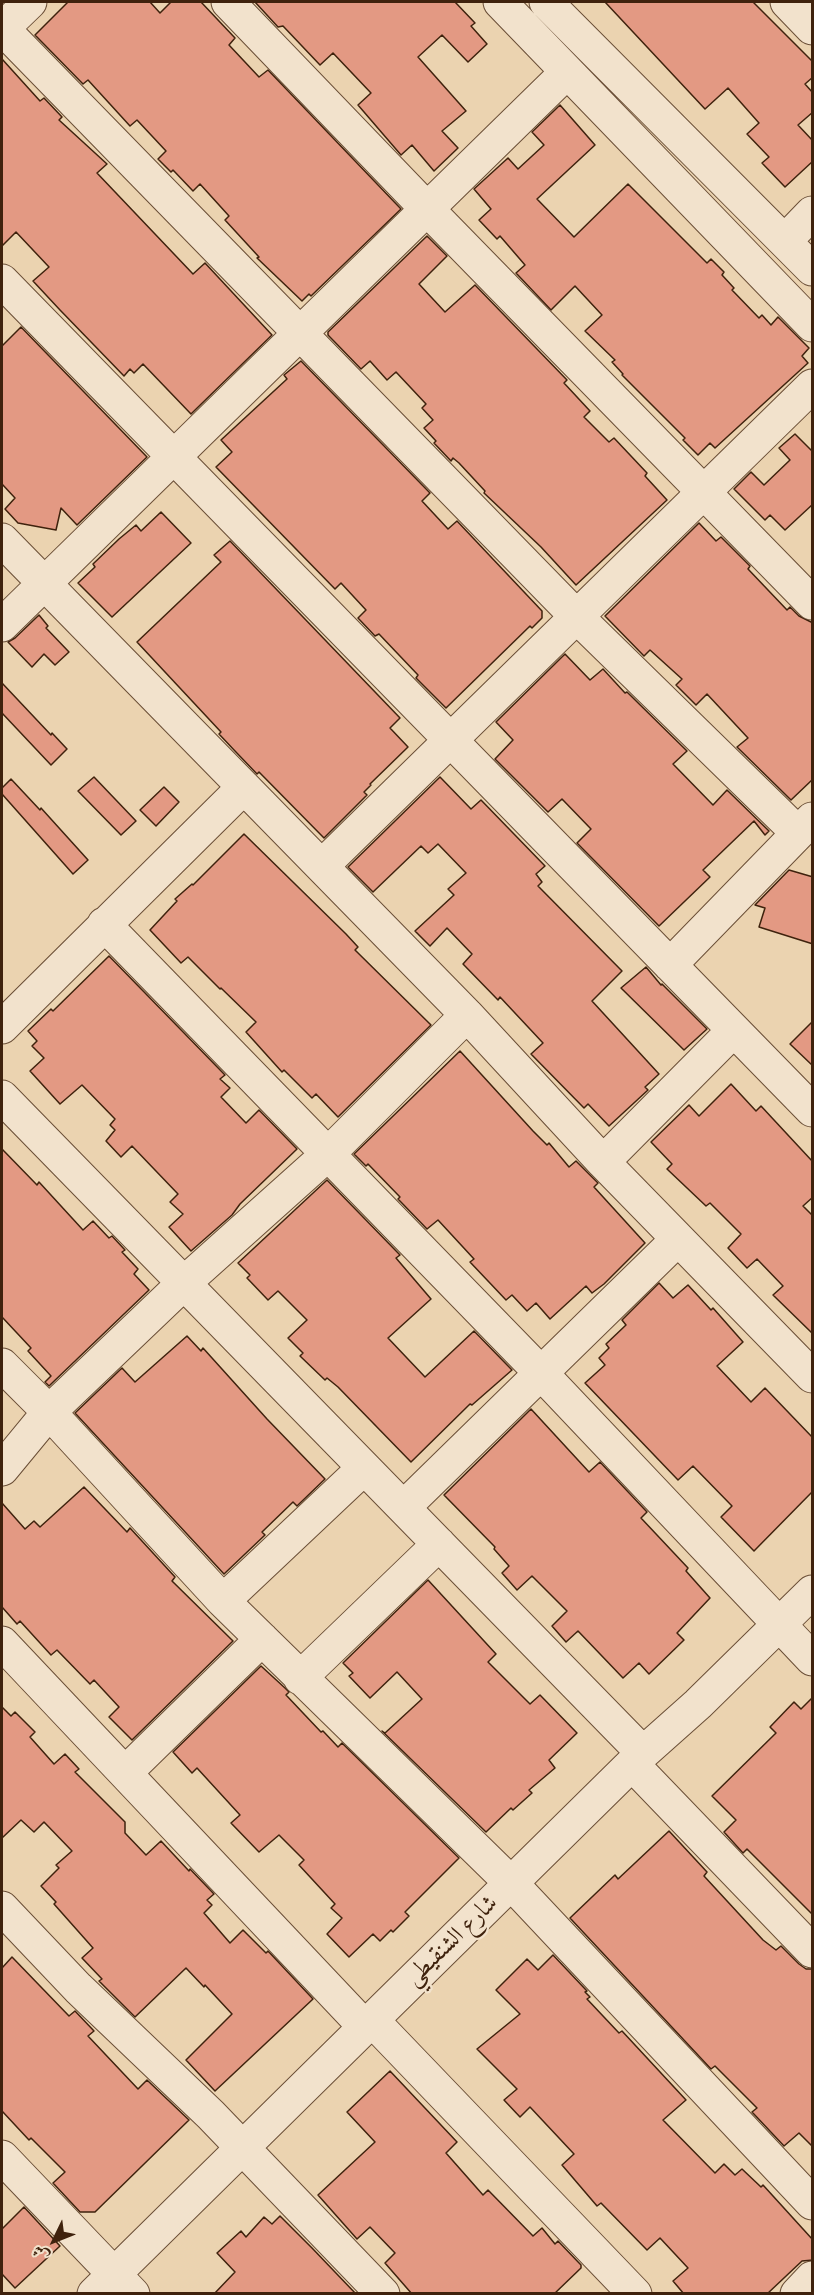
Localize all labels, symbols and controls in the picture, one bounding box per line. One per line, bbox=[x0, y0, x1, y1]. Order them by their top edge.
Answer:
street label: شارع الشنقيطي bbox=[400, 1890, 504, 1992]
north arrow bbox=[24, 2211, 84, 2271]
text: ش bbox=[28, 2241, 53, 2266]

